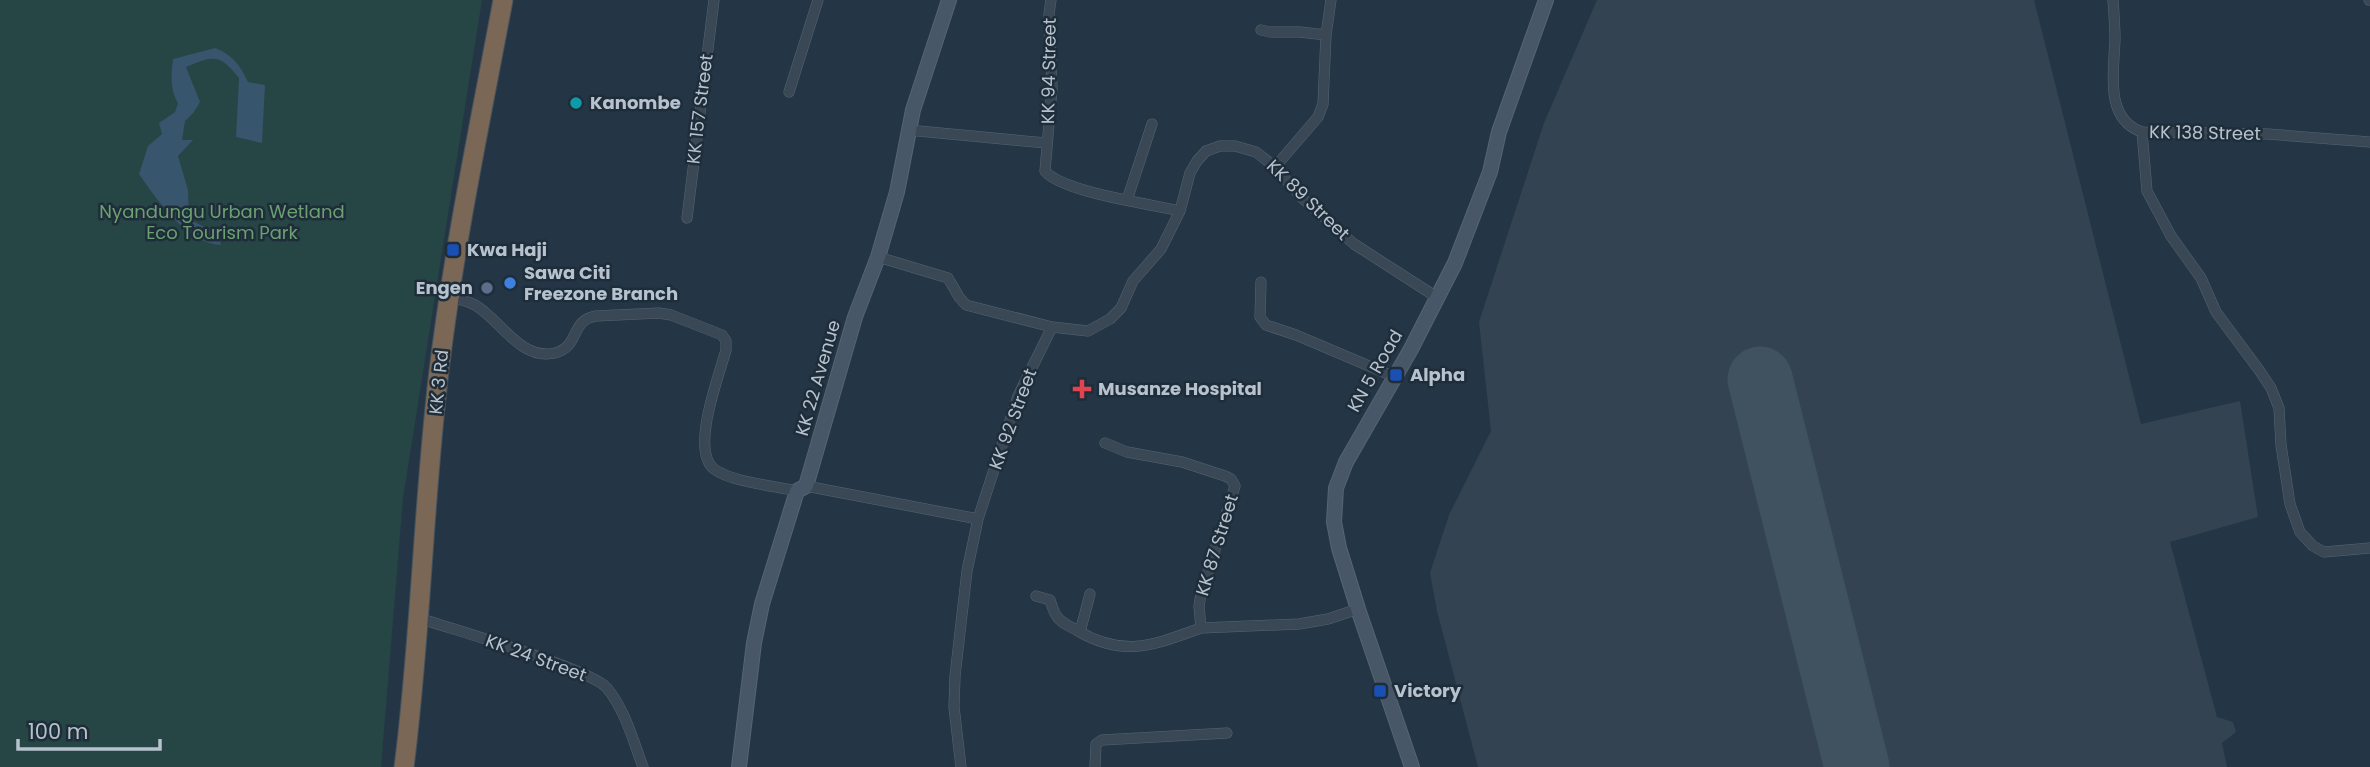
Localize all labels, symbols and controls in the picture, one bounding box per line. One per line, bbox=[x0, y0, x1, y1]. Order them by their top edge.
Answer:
street label: KK 94 Street bbox=[1035, 18, 1062, 124]
street label: KK 157 Street bbox=[680, 52, 719, 165]
place label: Kanombe bbox=[590, 90, 681, 115]
marker: Kanombe bbox=[568, 95, 584, 111]
street label: KK 138 Street bbox=[2149, 119, 2261, 146]
street label: KK 89 Street bbox=[1261, 154, 1355, 246]
park label: Nyandungu Urban Wetland Eco Tourism Park bbox=[99, 199, 345, 245]
place label: Kwa Haji bbox=[467, 237, 547, 262]
marker: Kwa Haji bbox=[445, 242, 461, 258]
place label: Sawa Citi Freezone Branch bbox=[524, 260, 678, 306]
place label: Engen bbox=[416, 275, 473, 300]
marker: Sawa Citi Freezone Branch bbox=[502, 275, 518, 291]
marker: Engen bbox=[479, 280, 495, 296]
street label: KK 22 Avenue bbox=[789, 317, 846, 439]
street label: KN 5 Road bbox=[1341, 325, 1408, 416]
street label: KK 3 Rd bbox=[423, 348, 454, 416]
place label: Alpha bbox=[1410, 362, 1465, 387]
street label: KK 92 Street bbox=[983, 365, 1042, 473]
marker: Alpha bbox=[1388, 367, 1404, 383]
place label: Musanze Hospital bbox=[1098, 376, 1262, 401]
marker: Musanze Hospital bbox=[1072, 379, 1092, 399]
street label: KK 87 Street bbox=[1189, 491, 1244, 599]
street label: KK 24 Street bbox=[482, 628, 590, 687]
place label: Victory bbox=[1394, 678, 1462, 703]
marker: Victory bbox=[1372, 683, 1388, 699]
scale bar bbox=[18, 708, 159, 752]
text: 100 m bbox=[28, 717, 88, 746]

